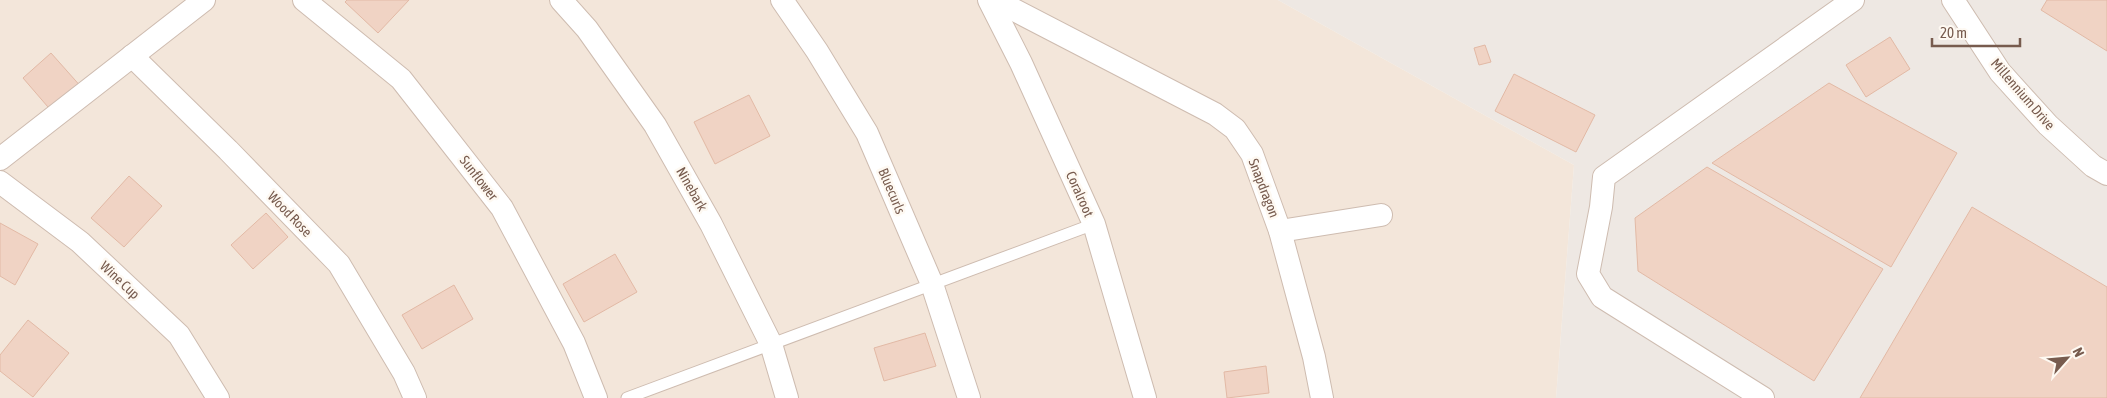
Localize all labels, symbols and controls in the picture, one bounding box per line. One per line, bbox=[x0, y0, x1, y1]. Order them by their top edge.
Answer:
scale bar bbox=[1932, 15, 2020, 47]
text: 20 m bbox=[1940, 24, 1967, 41]
street label: Millennium Drive bbox=[1988, 55, 2058, 133]
street label: Sunflower bbox=[457, 153, 502, 204]
street label: Snapdragon bbox=[1245, 156, 1283, 220]
street label: Ninebark bbox=[673, 164, 711, 214]
street label: Bluecurls bbox=[875, 166, 909, 216]
street label: Coralroot bbox=[1063, 169, 1097, 219]
street label: Wood Rose bbox=[265, 188, 315, 240]
street label: Wine Cup bbox=[97, 258, 143, 303]
north arrow bbox=[2042, 333, 2092, 383]
text: N bbox=[2070, 345, 2088, 359]

